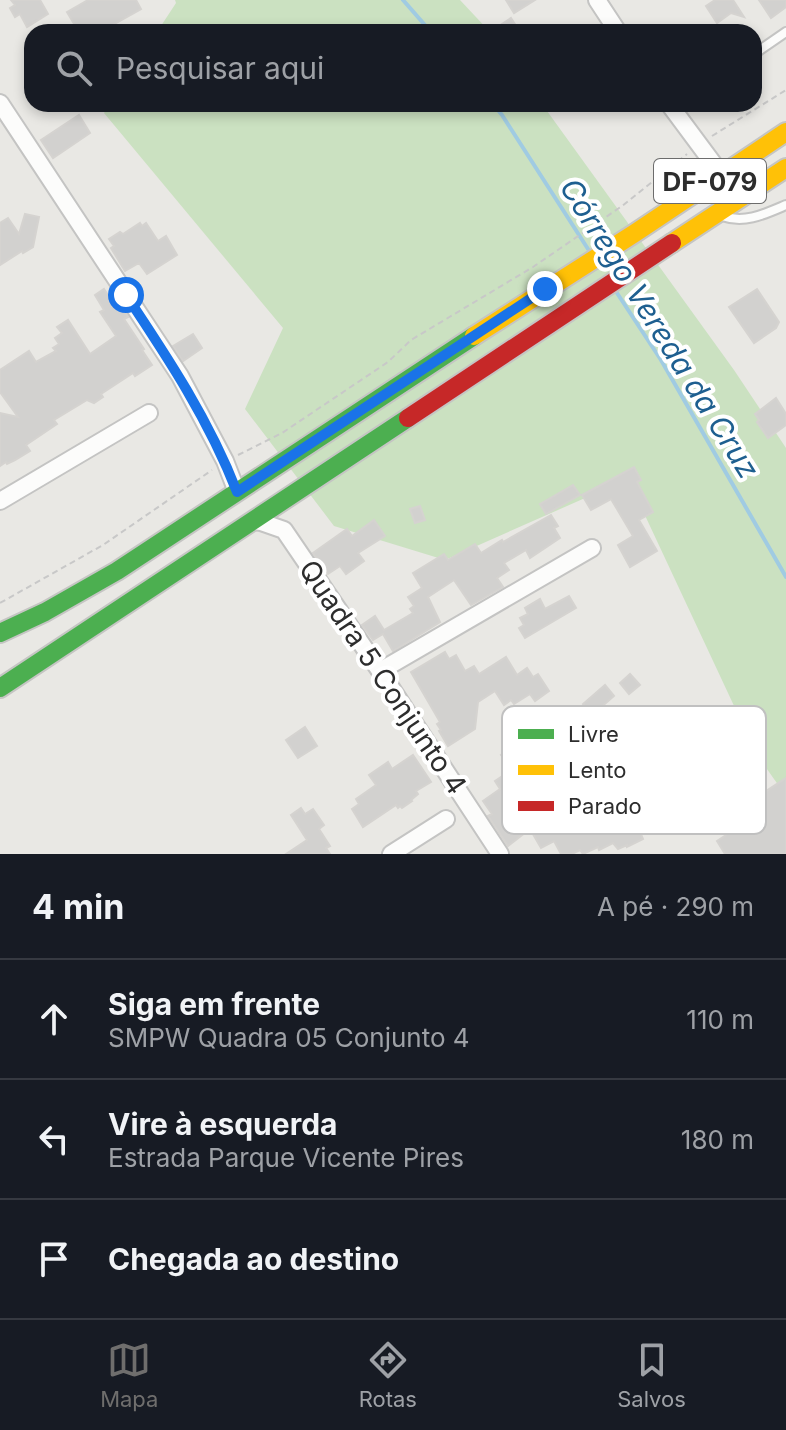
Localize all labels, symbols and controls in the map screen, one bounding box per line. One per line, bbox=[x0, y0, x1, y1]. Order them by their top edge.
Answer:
search box bbox=[24, 24, 762, 112]
icon: search bbox=[52, 46, 96, 90]
text: Pesquisar aqui bbox=[116, 50, 324, 86]
road number: DF-079 bbox=[654, 159, 766, 203]
water label: Córrego Vereda da Cruz bbox=[553, 171, 767, 485]
route end bbox=[527, 271, 563, 307]
route start bbox=[108, 277, 144, 313]
street label: Quadra 5 Conjunto 4 bbox=[292, 553, 474, 801]
legend bbox=[502, 706, 766, 834]
text: Livre bbox=[568, 721, 619, 747]
text: Lento bbox=[568, 757, 626, 783]
text: Parado bbox=[568, 793, 642, 819]
text: 4 min bbox=[32, 886, 124, 927]
text: A pé · 290 m bbox=[597, 891, 754, 922]
text: Siga em frente bbox=[108, 986, 320, 1022]
icon: ahead bbox=[32, 997, 76, 1041]
text: 110 m bbox=[686, 1004, 754, 1035]
text: SMPW Quadra 05 Conjunto 4 bbox=[108, 1022, 470, 1053]
text: Vire à esquerda bbox=[108, 1106, 337, 1142]
icon: left bbox=[32, 1117, 76, 1161]
text: 180 m bbox=[681, 1124, 754, 1155]
text: Estrada Parque Vicente Pires bbox=[108, 1142, 464, 1173]
icon: arrive bbox=[32, 1237, 76, 1281]
text: Chegada ao destino bbox=[108, 1241, 399, 1277]
tab: Mapa bbox=[100, 1338, 158, 1412]
tab: Rotas bbox=[359, 1338, 417, 1412]
tab: Salvos bbox=[617, 1338, 686, 1412]

